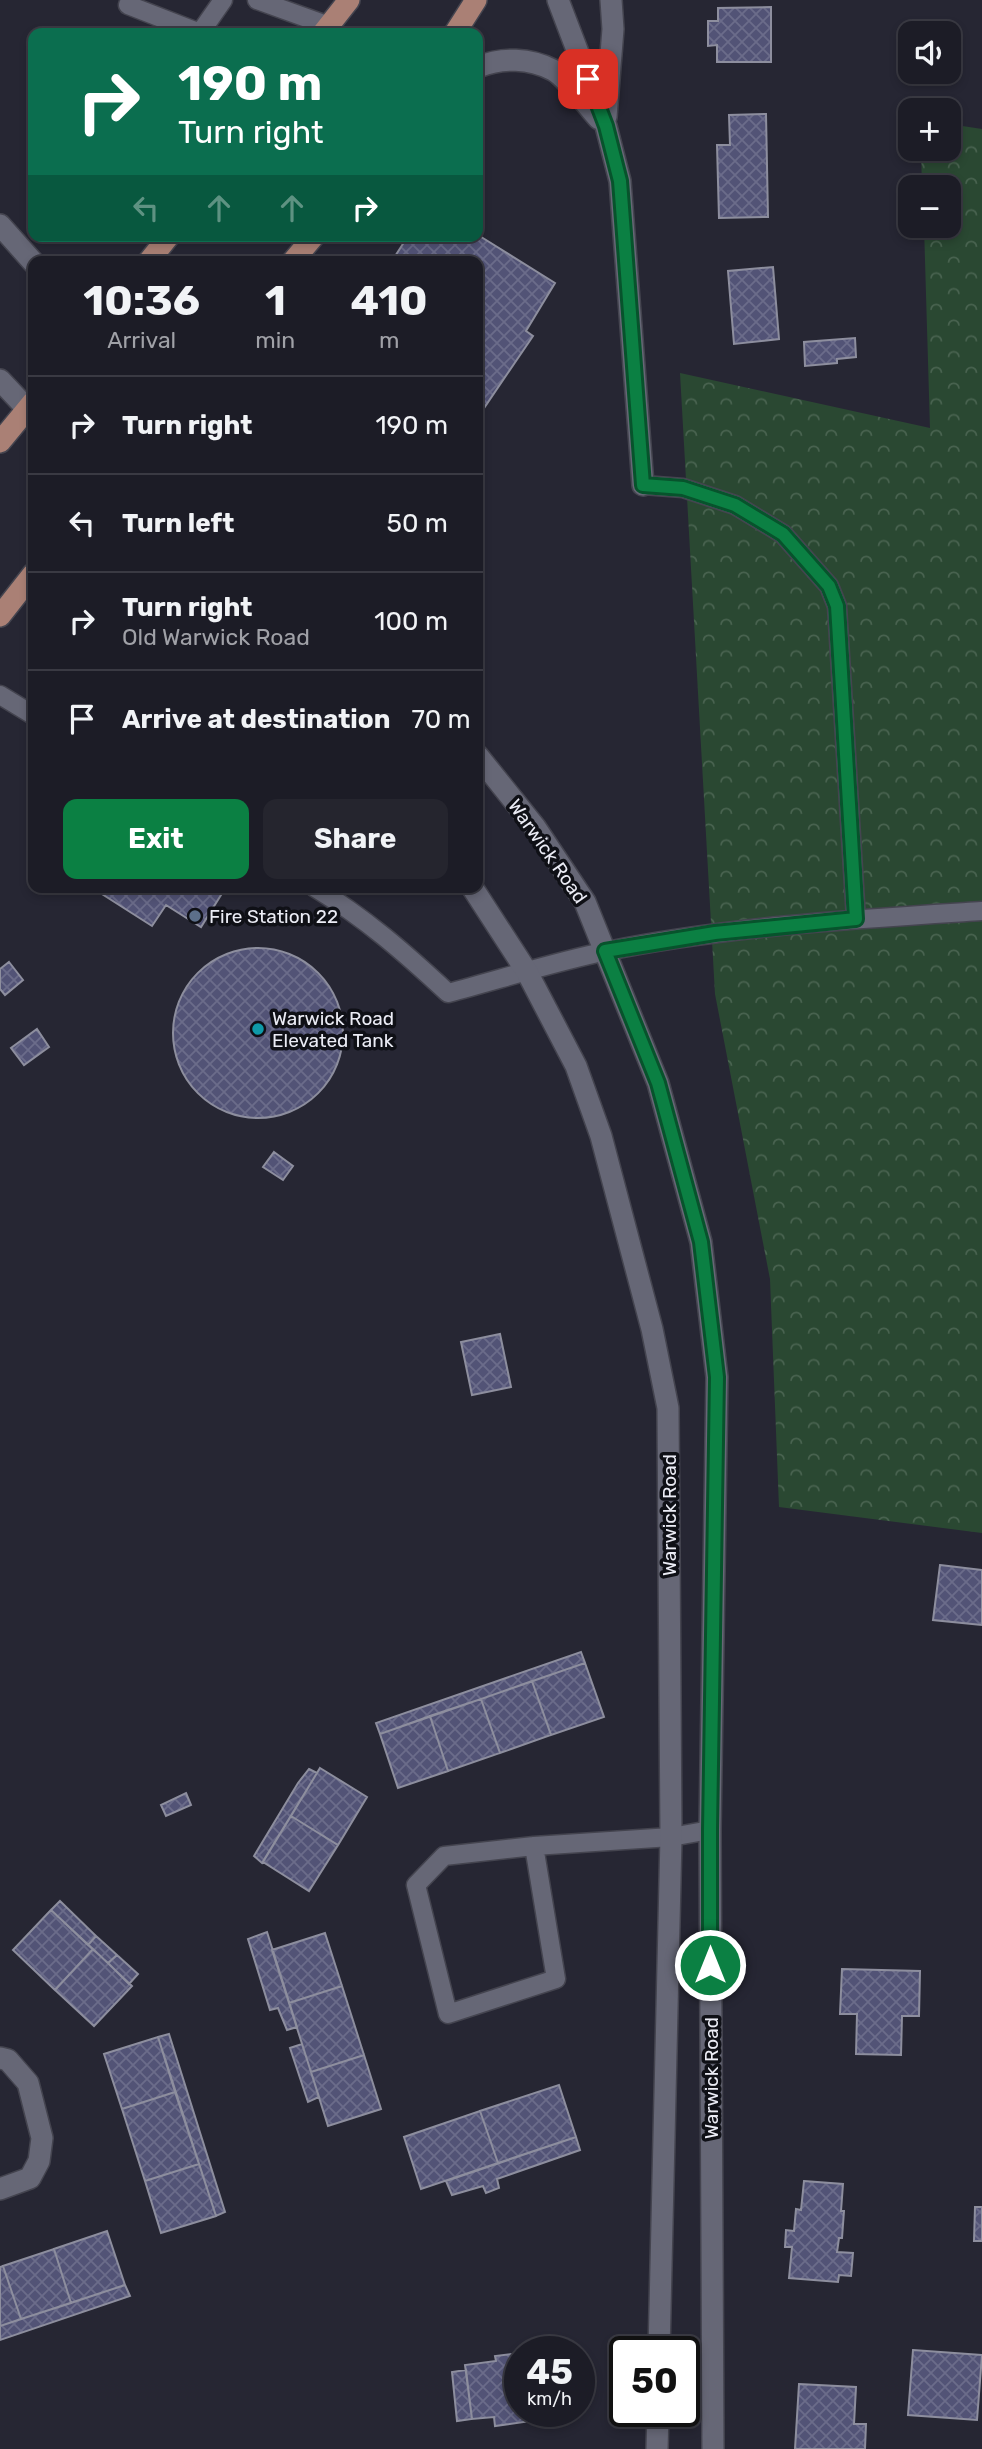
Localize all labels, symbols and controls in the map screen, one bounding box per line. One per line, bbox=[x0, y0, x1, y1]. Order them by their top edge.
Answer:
map controls bbox=[898, 21, 961, 238]
button: sound bbox=[898, 21, 961, 84]
pin bbox=[558, 49, 618, 109]
text: 190 m bbox=[178, 54, 322, 112]
icon: right bbox=[63, 56, 154, 147]
icon: arrive bbox=[569, 60, 607, 98]
button: + bbox=[898, 98, 961, 161]
text: Turn right bbox=[178, 113, 323, 151]
button: − bbox=[898, 175, 961, 238]
icon: left bbox=[127, 189, 165, 227]
icon: ahead bbox=[200, 189, 238, 227]
icon: ahead bbox=[273, 189, 311, 227]
icon: right bbox=[346, 189, 384, 227]
text: 10:36 bbox=[83, 276, 200, 326]
text: 1 bbox=[265, 276, 286, 326]
text: 410 bbox=[351, 276, 428, 326]
text: Arrival bbox=[107, 326, 176, 354]
text: min bbox=[255, 326, 295, 354]
text: m bbox=[379, 326, 399, 354]
icon: right bbox=[63, 406, 101, 444]
text: Turn right bbox=[122, 410, 252, 441]
text: 190 m bbox=[375, 410, 448, 441]
icon: left bbox=[63, 504, 101, 542]
text: Turn left bbox=[122, 508, 234, 539]
text: 50 m bbox=[387, 508, 448, 539]
text: Turn right bbox=[122, 592, 252, 623]
icon: right bbox=[63, 602, 101, 640]
text: 100 m bbox=[374, 606, 448, 637]
text: Old Warwick Road bbox=[122, 623, 310, 651]
icon: arrive bbox=[63, 700, 101, 738]
text: Arrive at destination bbox=[122, 704, 390, 735]
text: 70 m bbox=[411, 704, 471, 735]
street label: Warwick Road bbox=[503, 795, 592, 908]
button: Exit bbox=[63, 799, 249, 879]
button: Share bbox=[263, 799, 448, 879]
place label: Fire Station 22 bbox=[209, 905, 338, 928]
marker: Fire Station 22 bbox=[187, 908, 203, 924]
place label: Warwick Road Elevated Tank bbox=[272, 1007, 394, 1052]
marker: Warwick Road Elevated Tank bbox=[250, 1021, 266, 1037]
street label: Warwick Road bbox=[658, 1454, 681, 1576]
position arrow bbox=[673, 1928, 747, 2002]
street label: Warwick Road bbox=[700, 2017, 723, 2139]
speed limit sign: 50 bbox=[609, 2336, 700, 2427]
text: 45 bbox=[526, 2351, 573, 2393]
text: km/h bbox=[527, 2388, 572, 2410]

